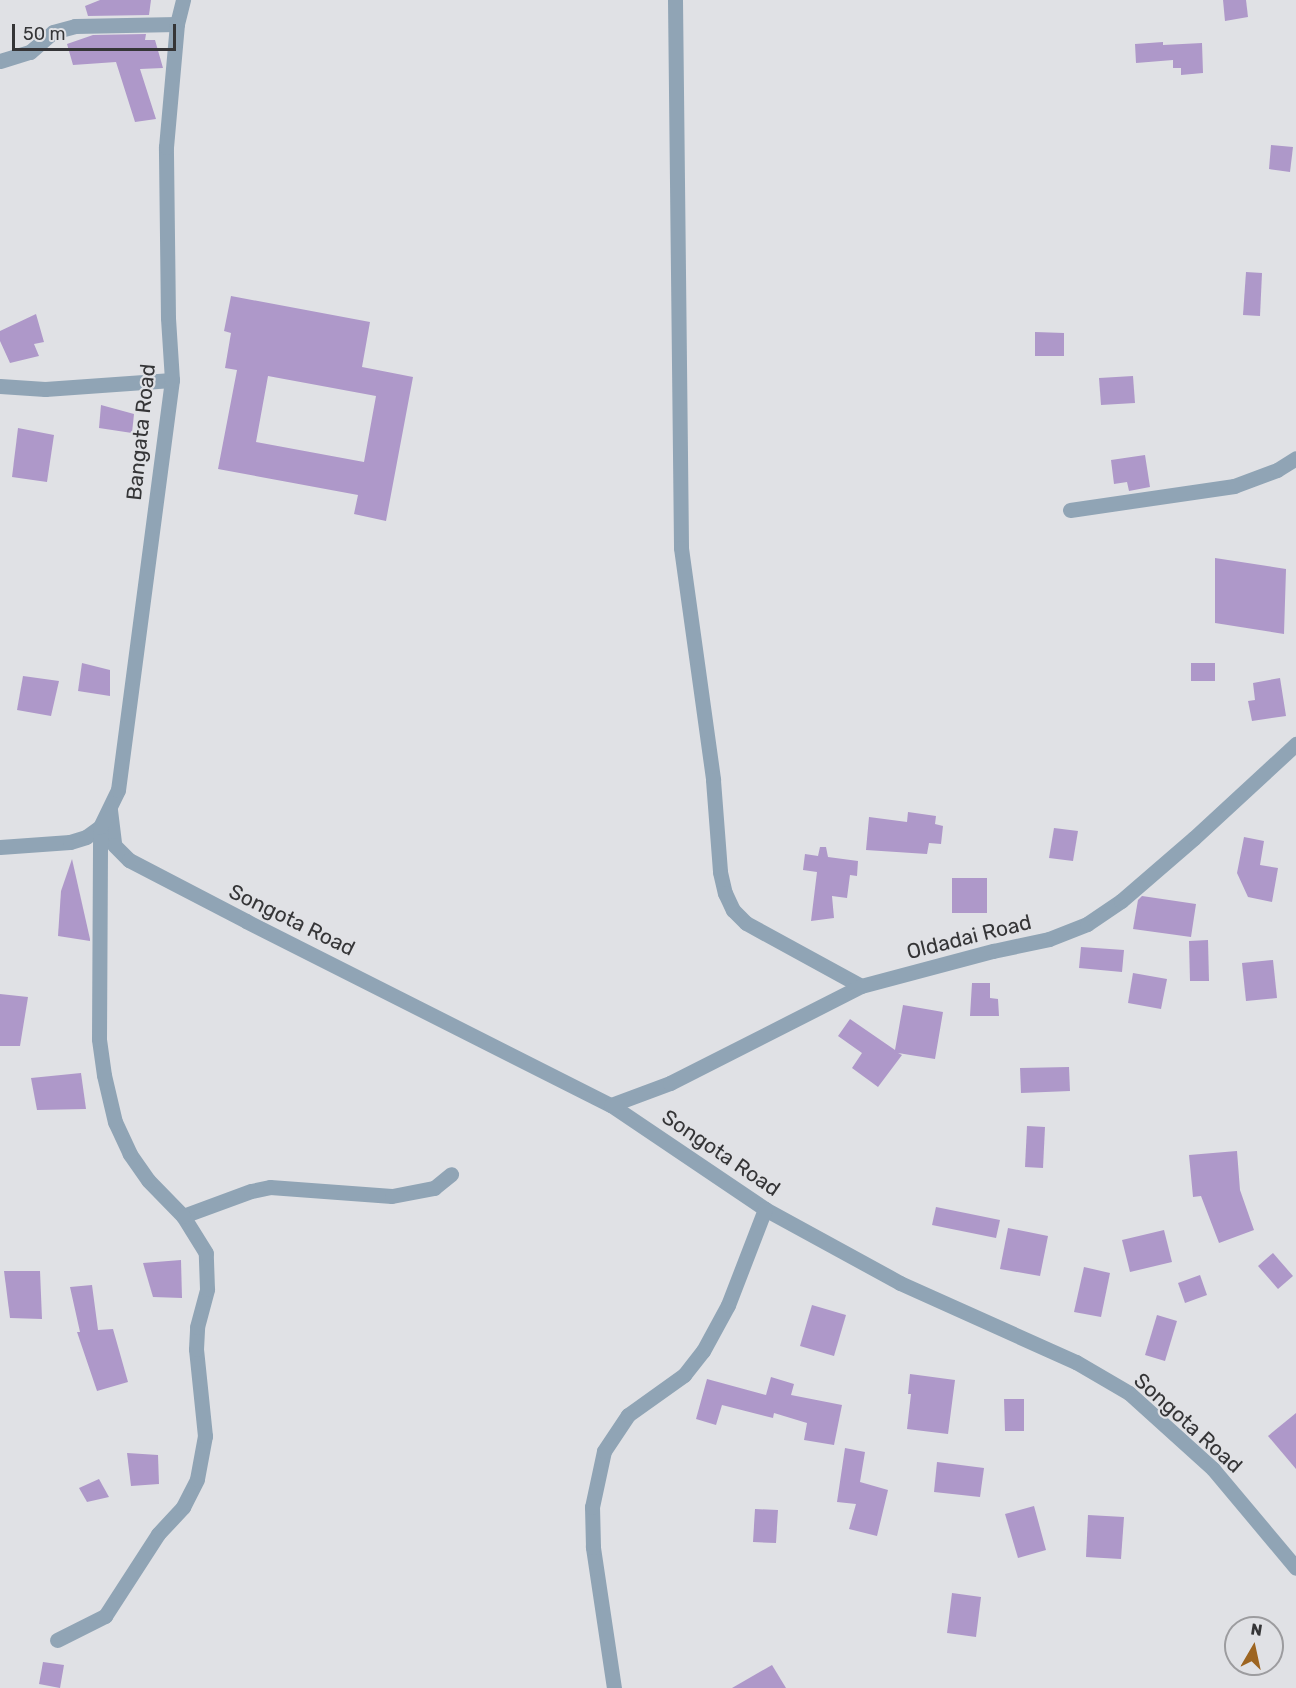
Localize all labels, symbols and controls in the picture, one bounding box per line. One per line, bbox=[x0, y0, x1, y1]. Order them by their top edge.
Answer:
scale bar bbox=[15, 12, 178, 50]
text: 50 m bbox=[23, 23, 66, 45]
street label: Bangata Road bbox=[121, 363, 161, 501]
street label: Songota Road bbox=[225, 879, 359, 961]
street label: Oldadai Road bbox=[904, 909, 1034, 965]
street label: Songota Road bbox=[657, 1104, 785, 1202]
street label: Songota Road bbox=[1129, 1368, 1247, 1478]
north arrow bbox=[1224, 1616, 1284, 1676]
text: N bbox=[1249, 1619, 1264, 1640]

